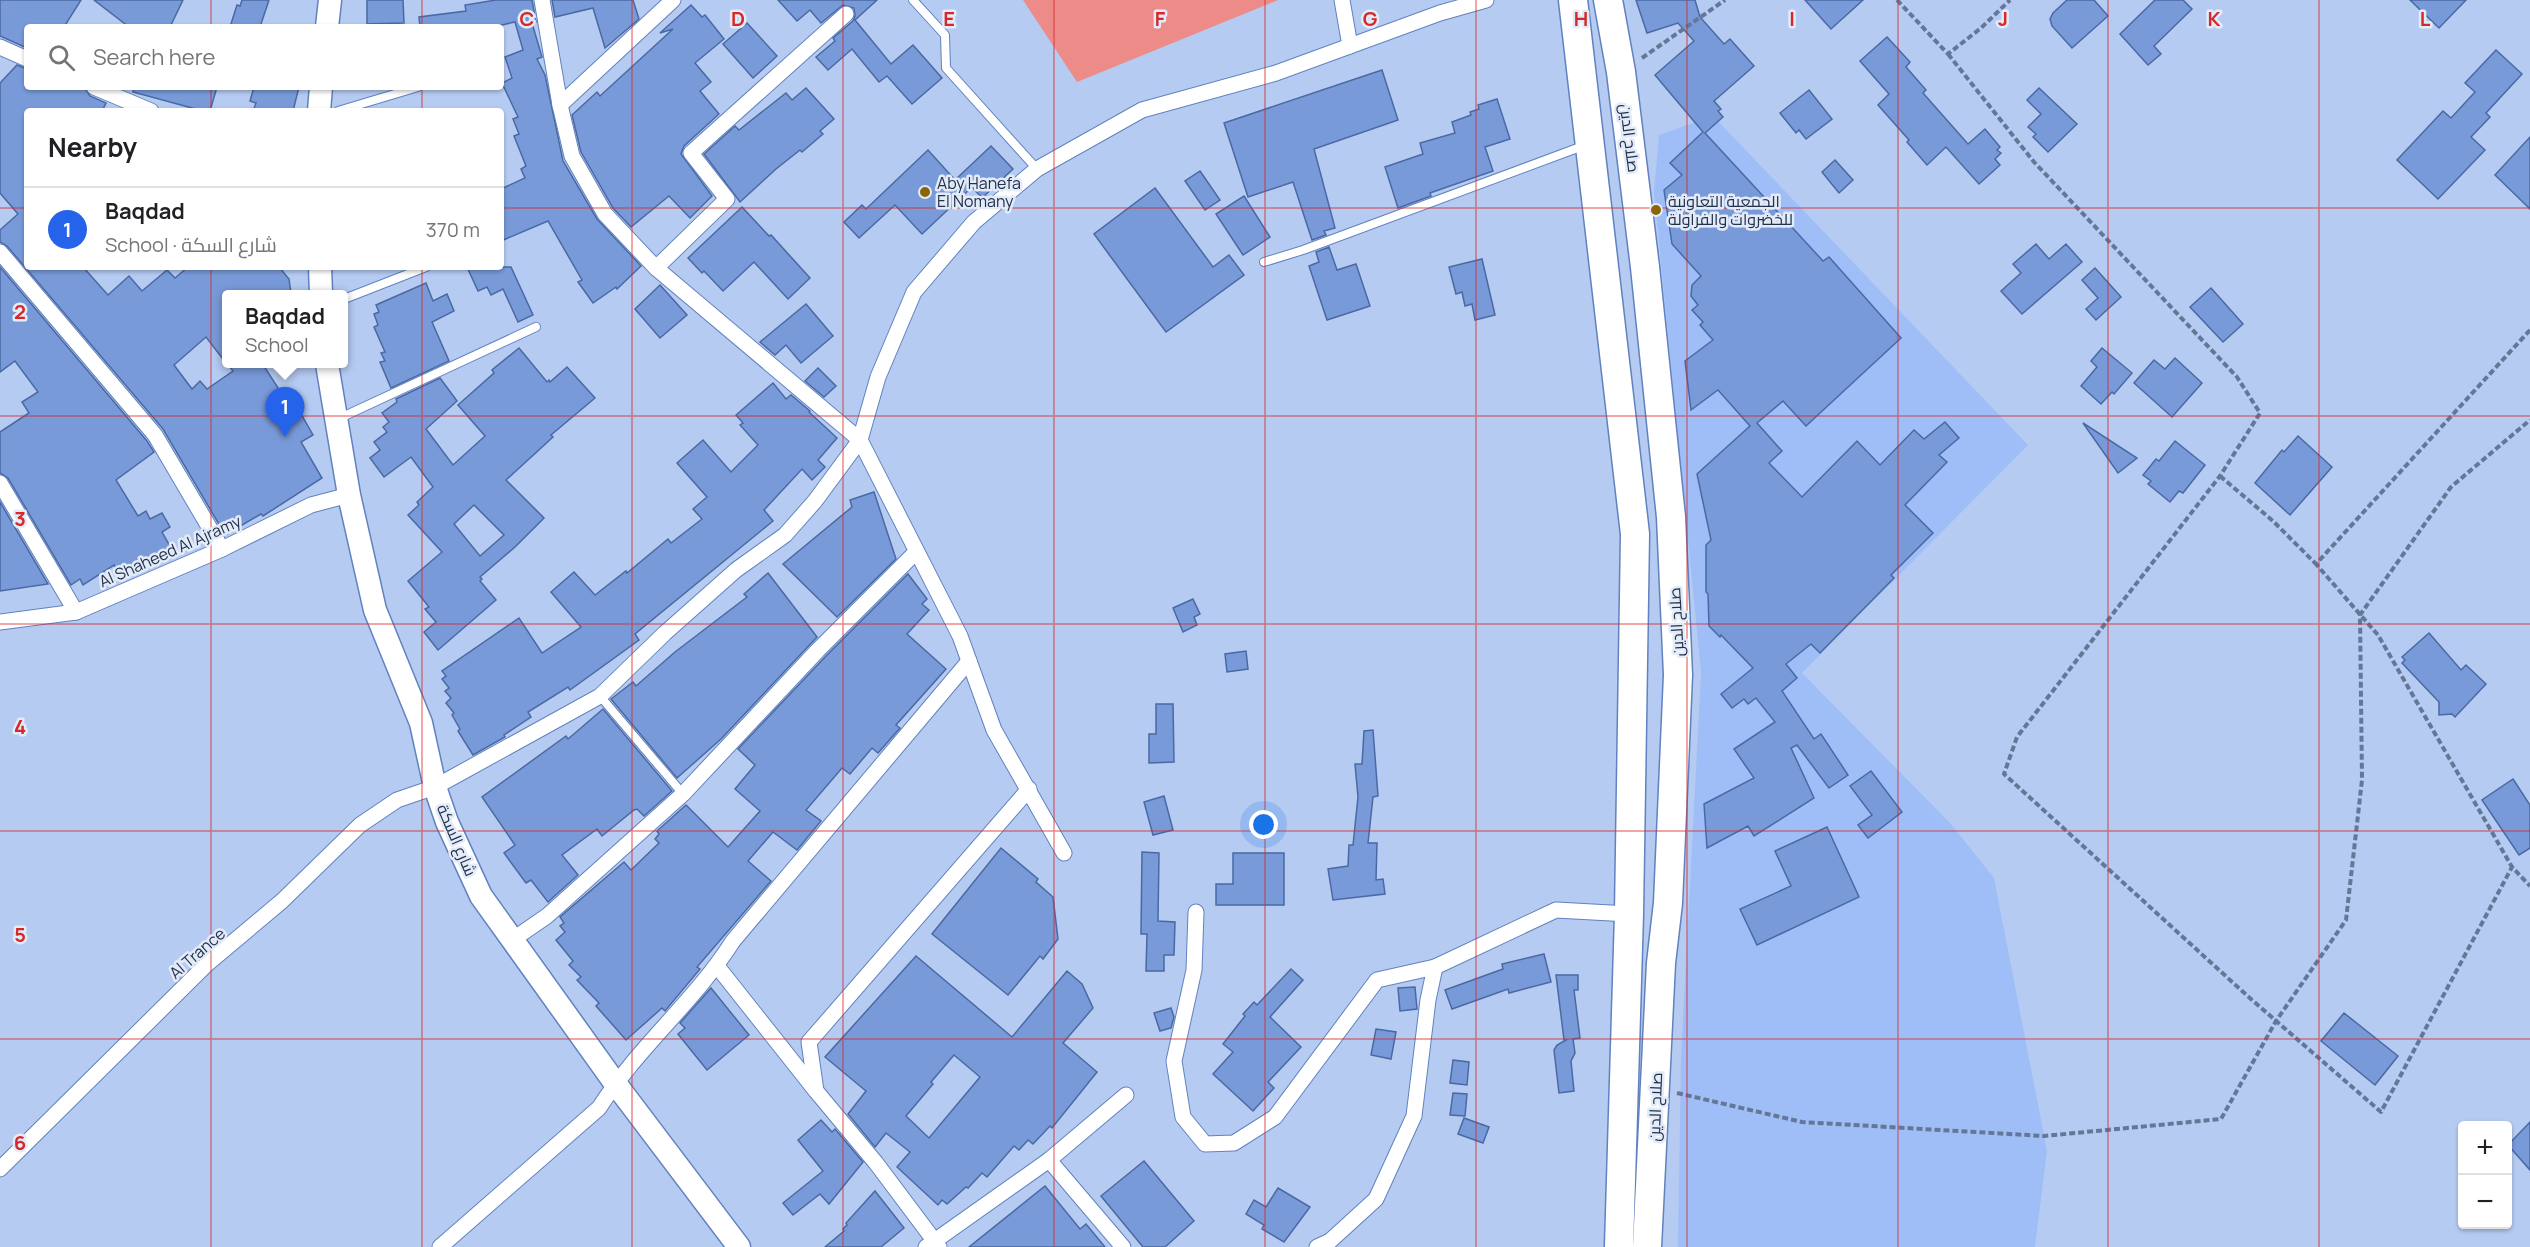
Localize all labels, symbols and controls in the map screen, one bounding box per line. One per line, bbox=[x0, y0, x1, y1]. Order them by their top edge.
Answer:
text: C bbox=[520, 5, 534, 32]
text: D bbox=[731, 5, 745, 32]
text: E bbox=[943, 5, 955, 32]
text: F bbox=[1155, 5, 1166, 32]
text: G bbox=[1363, 5, 1378, 32]
text: H bbox=[1574, 5, 1588, 32]
text: I bbox=[1789, 5, 1795, 32]
text: J bbox=[1998, 5, 2008, 32]
text: K bbox=[2208, 5, 2221, 32]
text: L bbox=[2420, 5, 2431, 32]
search box bbox=[24, 24, 504, 90]
icon: search bbox=[45, 41, 78, 74]
text: Search here bbox=[93, 42, 215, 72]
street label: صلاح الدين bbox=[1614, 102, 1645, 174]
text: Nearby bbox=[48, 129, 137, 165]
place label: Aby Hanefa El Nomany bbox=[937, 172, 1021, 212]
marker: Aby Hanefa El Nomany bbox=[918, 185, 932, 199]
place label: الجمعية التعاونية للخضروات والفراولة bbox=[1668, 190, 1793, 230]
text: Baqdad bbox=[105, 196, 185, 226]
marker: الجمعية التعاونية للخضروات والفراولة bbox=[1649, 203, 1663, 217]
text: 1 bbox=[63, 216, 72, 243]
text: 370 m bbox=[426, 216, 480, 243]
text: School · شارع السكة bbox=[105, 231, 277, 258]
popup bbox=[222, 290, 348, 368]
text: 2 bbox=[14, 298, 26, 325]
text: Baqdad bbox=[245, 301, 325, 331]
text: School bbox=[245, 331, 309, 358]
pin: 1 bbox=[266, 388, 304, 437]
text: 3 bbox=[14, 505, 26, 532]
street label: Al Shaheed Al Ajramy bbox=[95, 510, 245, 592]
street label: صلاح الدين bbox=[1663, 587, 1690, 657]
text: 4 bbox=[14, 713, 26, 740]
street label: شارع السكة bbox=[431, 801, 482, 880]
your location bbox=[1249, 810, 1278, 839]
text: 5 bbox=[14, 921, 26, 948]
street label: Al Trance bbox=[164, 923, 230, 983]
street label: صلاح الدين bbox=[1643, 1072, 1668, 1142]
map controls bbox=[2458, 1121, 2512, 1229]
button: + bbox=[2458, 1121, 2512, 1175]
text: 6 bbox=[14, 1129, 26, 1156]
button: − bbox=[2458, 1175, 2512, 1229]

